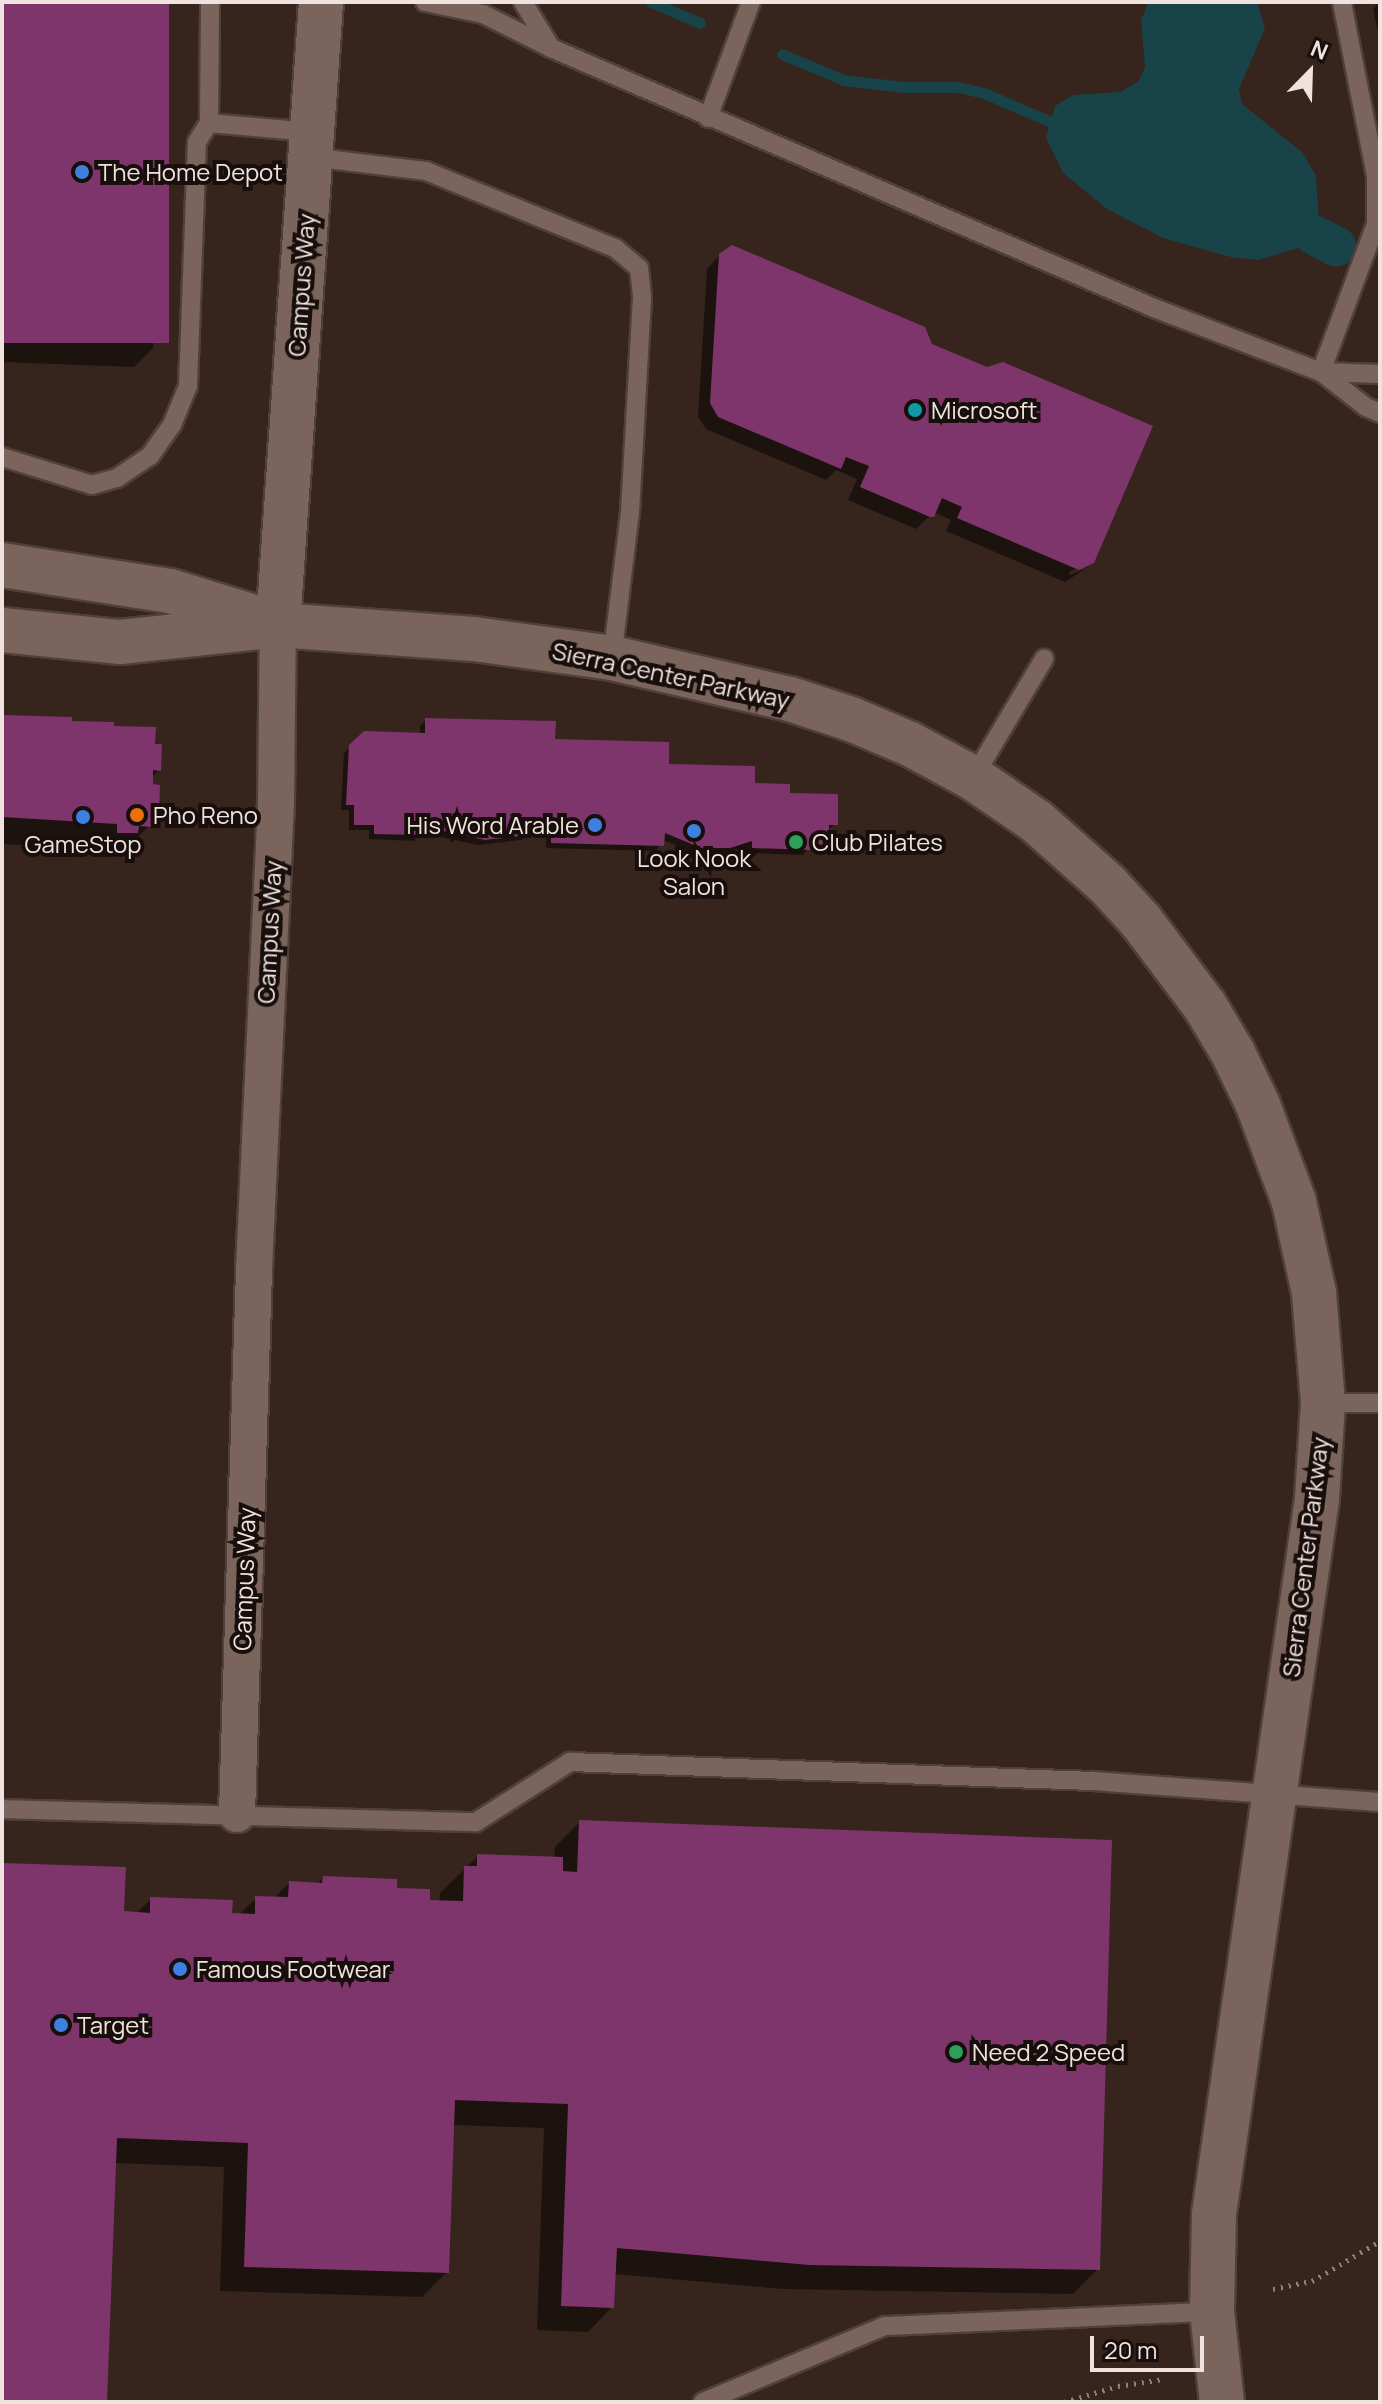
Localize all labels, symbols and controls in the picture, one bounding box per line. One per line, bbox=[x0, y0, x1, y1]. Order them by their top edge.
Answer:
north arrow bbox=[1270, 32, 1350, 112]
text: N bbox=[1306, 33, 1333, 67]
place label: The Home Depot bbox=[98, 158, 283, 186]
marker: The Home Depot bbox=[73, 163, 91, 181]
street label: Campus Way bbox=[282, 212, 320, 358]
place label: Microsoft bbox=[931, 396, 1037, 424]
marker: Microsoft bbox=[906, 401, 924, 419]
street label: Sierra Center Parkway bbox=[550, 636, 792, 714]
place label: Pho Reno bbox=[153, 801, 258, 829]
marker: Pho Reno bbox=[128, 806, 146, 824]
marker: GameStop bbox=[74, 808, 92, 826]
place label: His Word Arable bbox=[406, 811, 579, 839]
marker: His Word Arable bbox=[586, 816, 604, 834]
marker: Look Nook Salon bbox=[685, 822, 703, 840]
place label: Club Pilates bbox=[812, 828, 943, 856]
place label: GameStop bbox=[25, 830, 141, 858]
marker: Club Pilates bbox=[787, 833, 805, 851]
place label: Look Nook Salon bbox=[637, 844, 751, 900]
street label: Campus Way bbox=[251, 860, 287, 1004]
street label: Sierra Center Parkway bbox=[1276, 1435, 1334, 1679]
street label: Campus Way bbox=[227, 1507, 261, 1651]
place label: Famous Footwear bbox=[196, 1955, 390, 1983]
marker: Famous Footwear bbox=[171, 1960, 189, 1978]
place label: Target bbox=[77, 2011, 149, 2039]
marker: Target bbox=[52, 2016, 70, 2034]
place label: Need 2 Speed bbox=[972, 2038, 1125, 2066]
marker: Need 2 Speed bbox=[947, 2043, 965, 2061]
scale bar bbox=[1094, 2320, 1208, 2370]
text: 20 m bbox=[1104, 2333, 1157, 2366]

